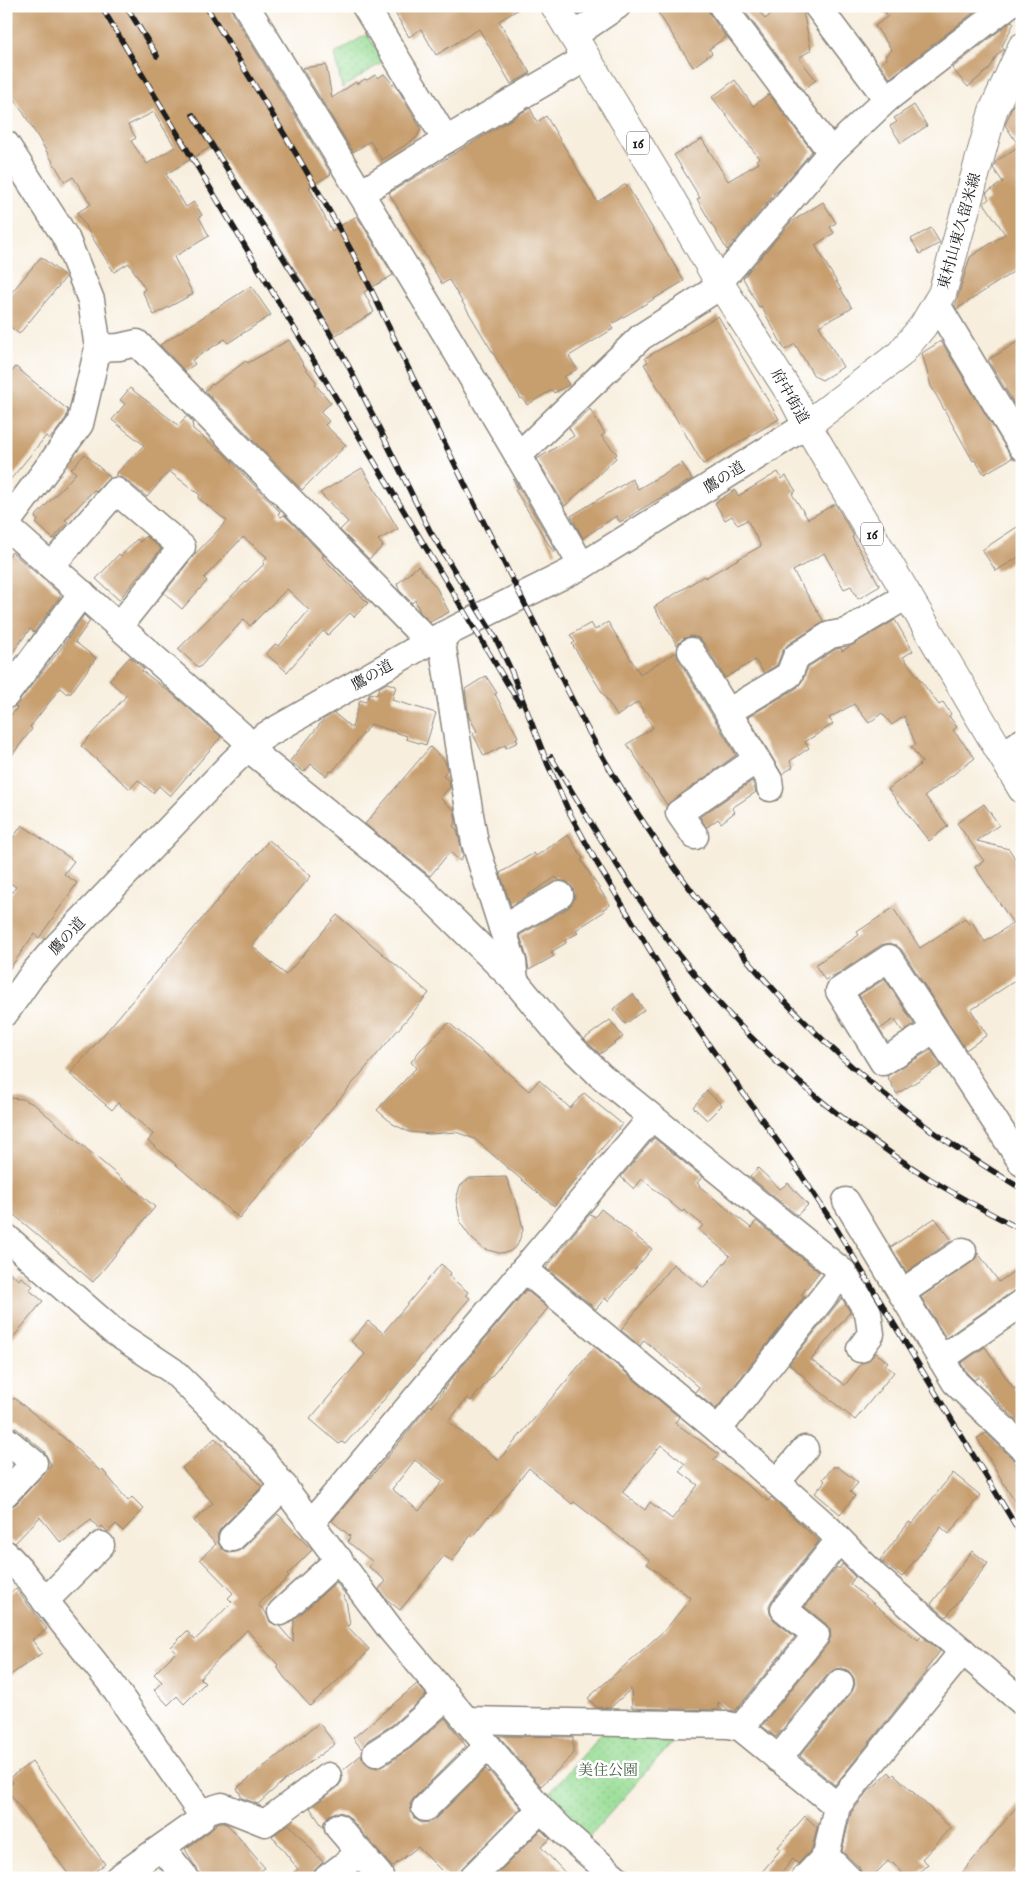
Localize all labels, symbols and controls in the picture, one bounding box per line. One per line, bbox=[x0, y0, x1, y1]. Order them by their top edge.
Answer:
road number: 16 bbox=[627, 132, 649, 154]
street label: 東村山東久留米線 bbox=[934, 171, 985, 291]
street label: 府中街道 bbox=[766, 366, 813, 427]
street label: 鷹の道 bbox=[700, 457, 748, 497]
road number: 16 bbox=[861, 522, 883, 546]
street label: 鷹の道 bbox=[348, 656, 396, 695]
street label: 鷹の道 bbox=[45, 913, 90, 959]
park label: 美住公園 bbox=[578, 1761, 638, 1780]

